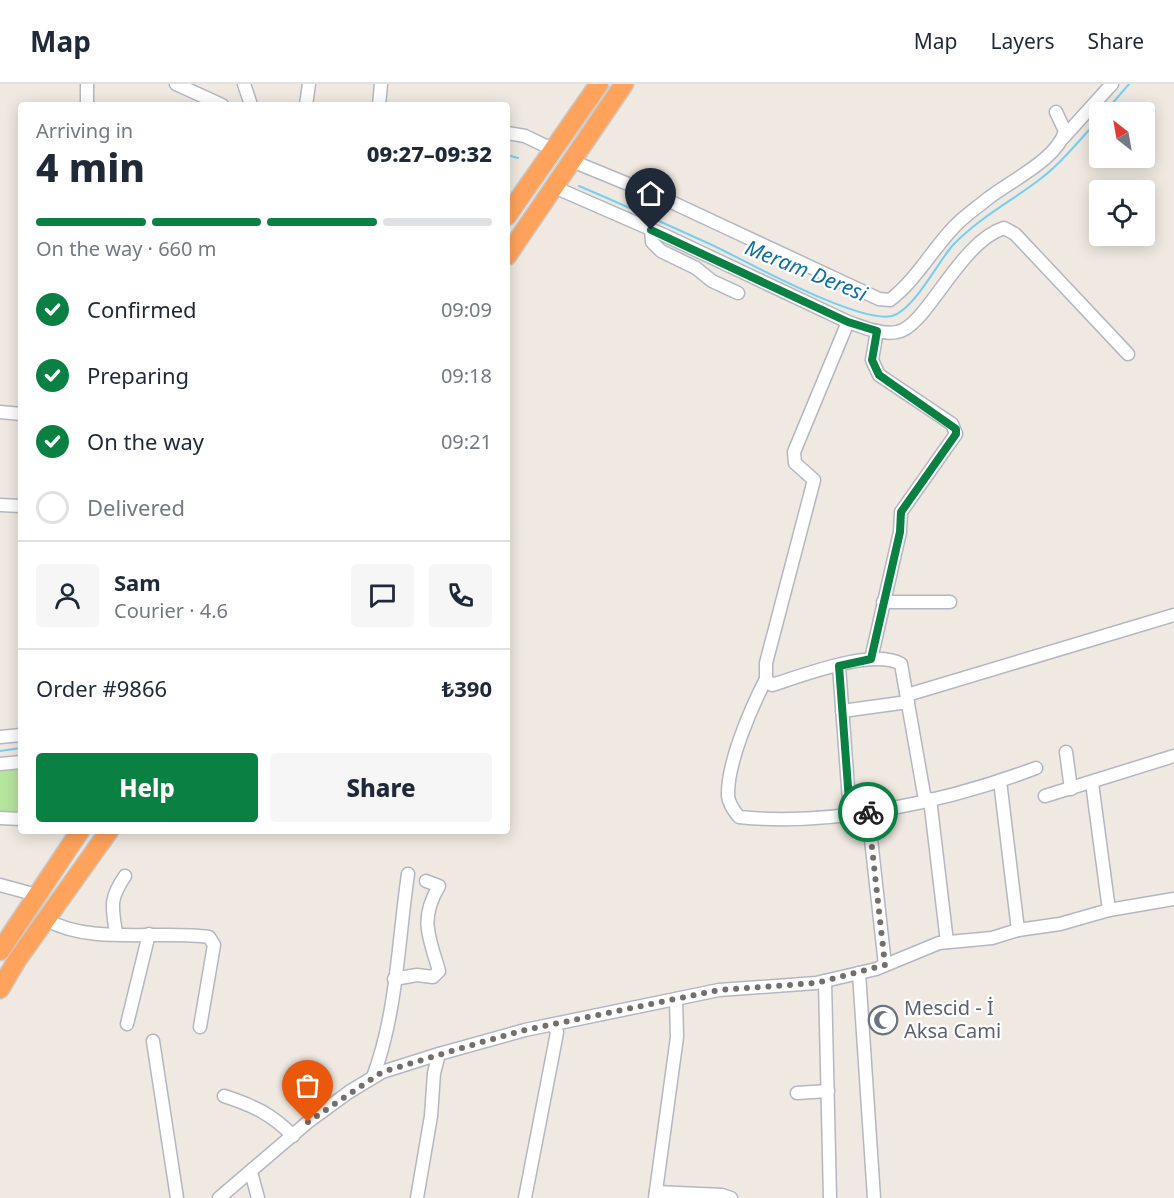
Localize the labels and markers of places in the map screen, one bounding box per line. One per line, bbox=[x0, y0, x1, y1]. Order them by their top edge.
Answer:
pin bbox=[625, 168, 676, 230]
place label: Mescid - İ Aksa Cami bbox=[904, 994, 1001, 1044]
mosque icon: Mescid - İ Aksa Cami bbox=[867, 1004, 899, 1036]
pin bbox=[282, 1060, 333, 1122]

